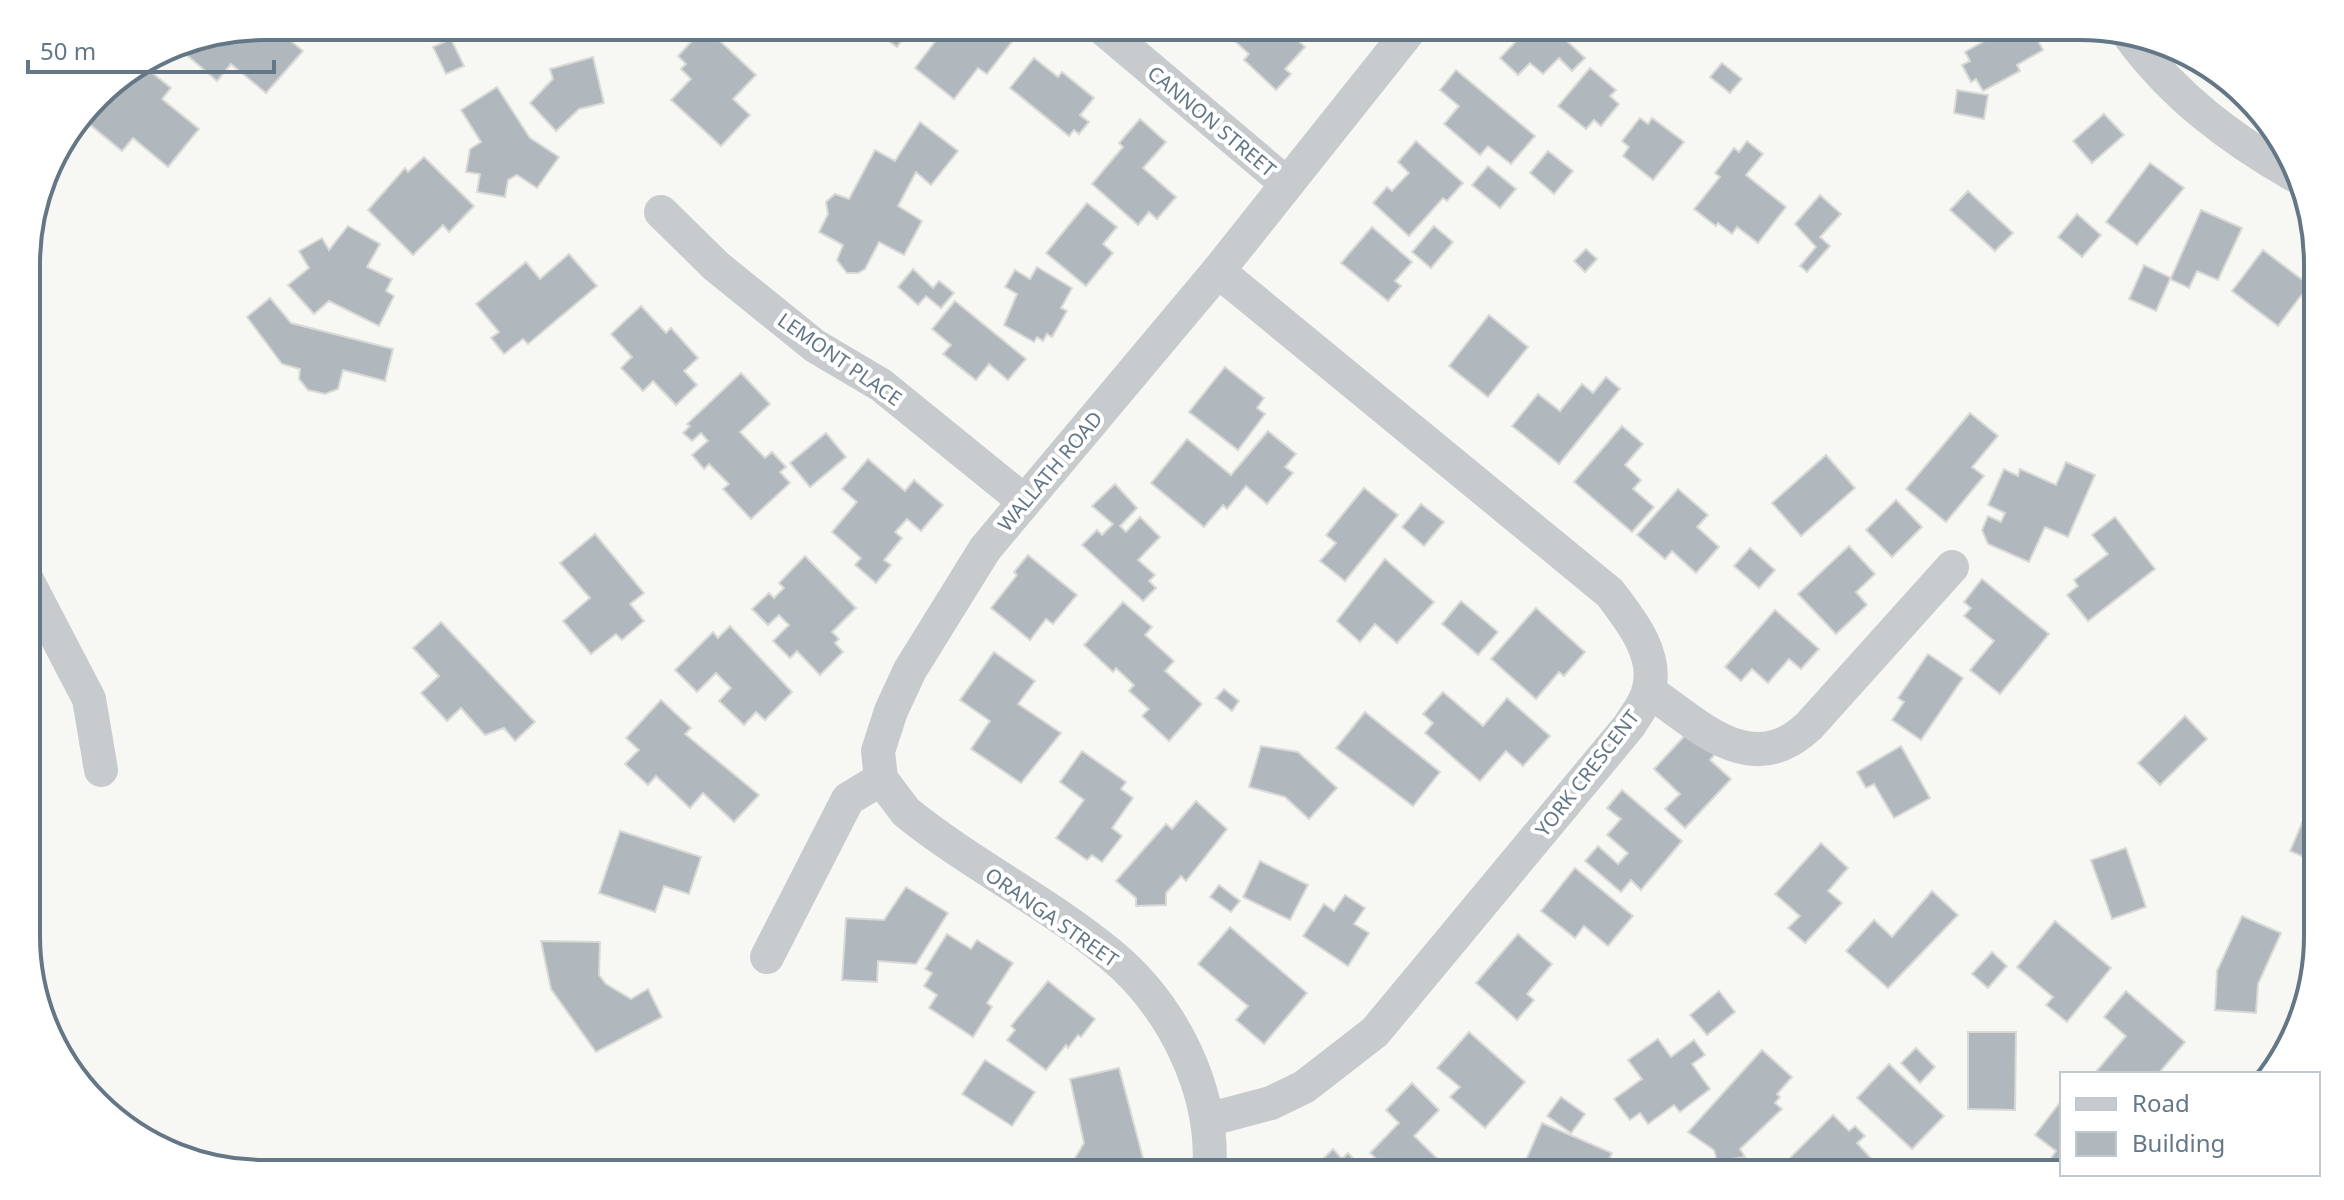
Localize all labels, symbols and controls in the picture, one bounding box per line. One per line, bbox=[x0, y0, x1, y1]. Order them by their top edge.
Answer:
scale bar bbox=[28, 24, 274, 74]
text: 50 m bbox=[40, 34, 96, 67]
street label: CANNON STREET bbox=[1142, 59, 1282, 183]
street label: LEMONT PLACE bbox=[773, 306, 907, 412]
street label: WALLATH ROAD bbox=[992, 405, 1108, 537]
street label: YORK CRESCENT bbox=[1529, 704, 1645, 842]
street label: ORANGA STREET bbox=[980, 861, 1124, 973]
legend bbox=[2060, 1072, 2320, 1176]
text: Road bbox=[2132, 1086, 2190, 1119]
text: Building bbox=[2132, 1126, 2225, 1159]

